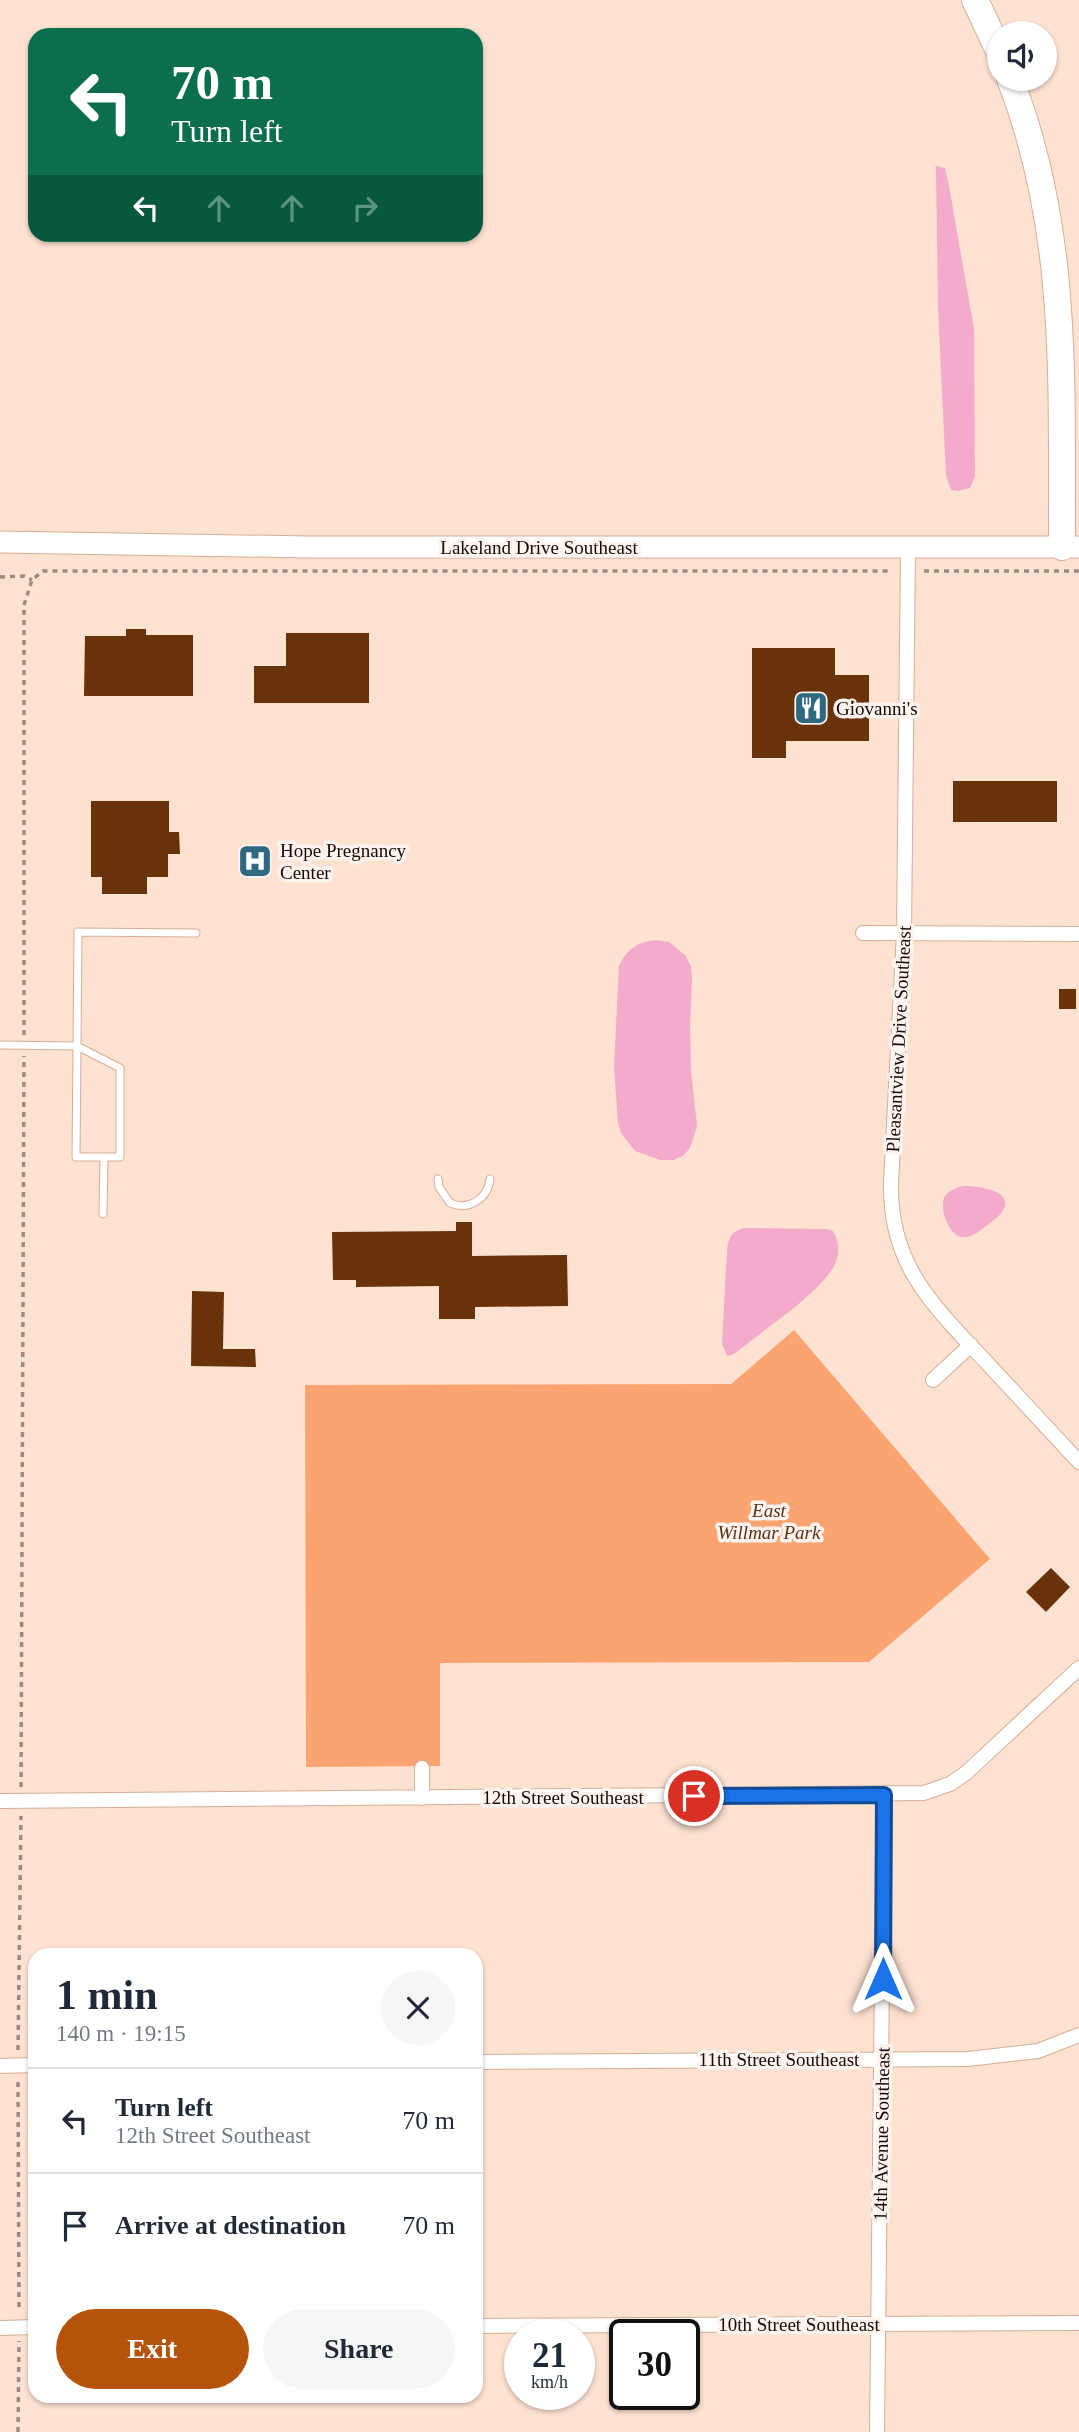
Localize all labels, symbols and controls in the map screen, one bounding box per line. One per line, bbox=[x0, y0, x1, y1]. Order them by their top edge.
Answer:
map controls bbox=[987, 21, 1057, 91]
button: sound bbox=[987, 21, 1057, 91]
text: 70 m bbox=[171, 55, 273, 110]
icon: left bbox=[56, 56, 147, 147]
text: Turn left bbox=[171, 113, 283, 149]
icon: left bbox=[127, 189, 165, 227]
icon: ahead bbox=[200, 189, 238, 227]
icon: ahead bbox=[273, 189, 311, 227]
icon: right bbox=[346, 189, 384, 227]
street label: Lakeland Drive Southeast bbox=[440, 537, 638, 558]
restaurant icon: Giovanni's bbox=[792, 689, 830, 727]
place label: Giovanni's bbox=[836, 698, 918, 719]
place label: Hope Pregnancy Center bbox=[280, 840, 407, 883]
hospital icon: Hope Pregnancy Center bbox=[236, 842, 274, 880]
street label: Pleasantview Drive Southeast bbox=[882, 924, 915, 1153]
park label: East Willmar Park bbox=[718, 1500, 821, 1543]
pin bbox=[664, 1766, 724, 1826]
icon: arrive bbox=[675, 1777, 713, 1815]
street label: 12th Street Southeast bbox=[482, 1787, 644, 1808]
position arrow bbox=[846, 1942, 920, 2016]
button: close bbox=[381, 1971, 455, 2045]
text: 1 min bbox=[56, 1972, 158, 2018]
text: 140 m · 19:15 bbox=[56, 2021, 186, 2046]
street label: 14th Avenue Southeast bbox=[869, 2046, 894, 2221]
street label: 11th Street Southeast bbox=[699, 2049, 860, 2070]
text: Turn left bbox=[115, 2093, 213, 2122]
icon: left bbox=[56, 2102, 94, 2140]
text: 70 m bbox=[402, 2106, 455, 2135]
text: 12th Street Southeast bbox=[115, 2123, 310, 2148]
icon: arrive bbox=[56, 2207, 94, 2245]
text: Arrive at destination bbox=[115, 2211, 346, 2240]
text: 70 m bbox=[402, 2211, 455, 2240]
button: Exit bbox=[56, 2309, 249, 2389]
button: Share bbox=[263, 2309, 455, 2389]
street label: 10th Street Southeast bbox=[718, 2314, 880, 2335]
speed limit sign: 30 bbox=[609, 2319, 700, 2410]
text: 21 bbox=[532, 2336, 567, 2375]
text: km/h bbox=[531, 2372, 568, 2392]

